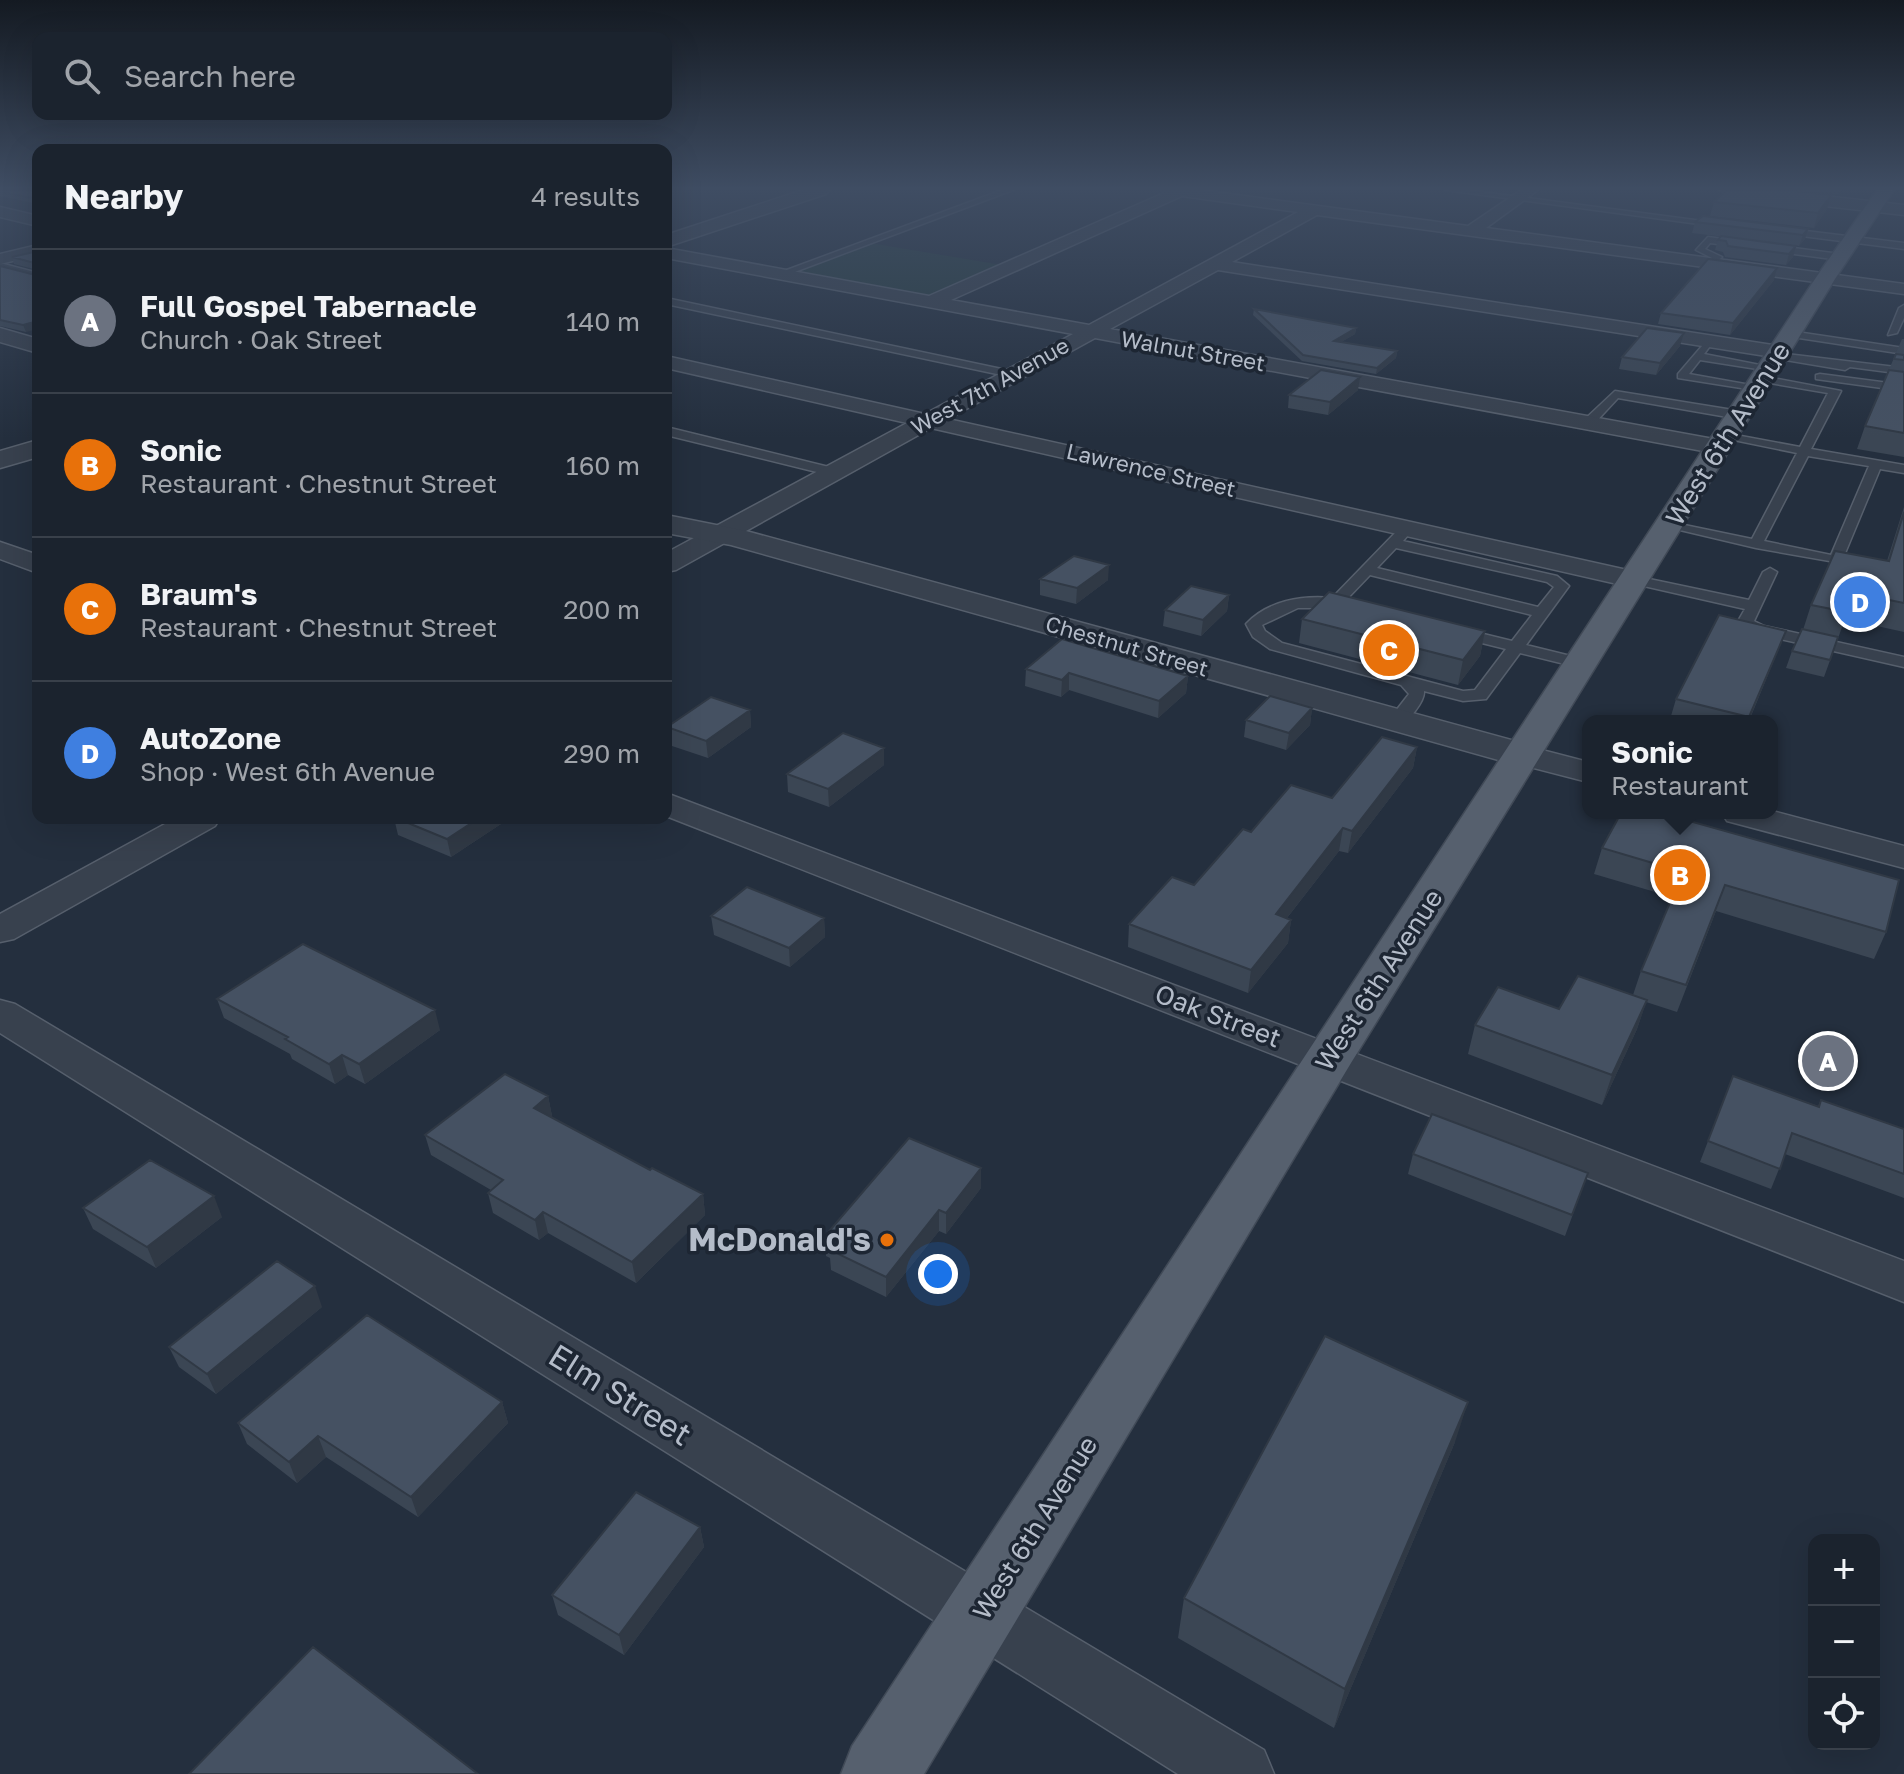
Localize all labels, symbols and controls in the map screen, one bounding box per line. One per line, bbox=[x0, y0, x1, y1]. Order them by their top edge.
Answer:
search box bbox=[32, 32, 672, 120]
icon: search bbox=[60, 54, 104, 98]
text: Search here bbox=[124, 58, 296, 94]
text: Nearby bbox=[64, 176, 184, 216]
text: 4 results bbox=[531, 181, 640, 212]
text: Full Gospel Tabernacle bbox=[140, 288, 477, 324]
text: A bbox=[81, 306, 99, 337]
text: 140 m bbox=[566, 306, 640, 337]
text: Church · Oak Street bbox=[140, 324, 382, 355]
street label: Walnut Street bbox=[1119, 325, 1267, 376]
street label: West 7th Avenue bbox=[906, 331, 1073, 440]
street label: West 6th Avenue bbox=[1659, 336, 1796, 531]
text: Sonic bbox=[140, 432, 222, 468]
street label: Lawrence Street bbox=[1064, 437, 1238, 502]
text: B bbox=[81, 450, 99, 481]
text: 160 m bbox=[566, 450, 640, 481]
text: Restaurant · Chestnut Street bbox=[140, 468, 497, 499]
pin: D bbox=[1834, 572, 1886, 632]
text: Braum's bbox=[140, 576, 258, 612]
text: C bbox=[81, 594, 99, 625]
text: 200 m bbox=[563, 594, 640, 625]
street label: Chestnut Street bbox=[1043, 609, 1212, 682]
text: Restaurant · Chestnut Street bbox=[140, 612, 497, 643]
pin: C bbox=[1363, 620, 1415, 680]
popup bbox=[1582, 715, 1778, 819]
text: AutoZone bbox=[140, 720, 281, 756]
text: Sonic bbox=[1611, 734, 1693, 770]
text: D bbox=[81, 738, 99, 769]
text: 290 m bbox=[564, 738, 640, 769]
text: Shop · West 6th Avenue bbox=[140, 756, 435, 787]
text: Restaurant bbox=[1611, 770, 1749, 801]
pin: B bbox=[1654, 845, 1706, 905]
street label: West 6th Avenue bbox=[1308, 883, 1449, 1076]
street label: Oak Street bbox=[1151, 977, 1285, 1054]
pin: A bbox=[1802, 1031, 1854, 1091]
place label: McDonald's bbox=[688, 1220, 871, 1258]
marker: McDonald's bbox=[878, 1231, 896, 1249]
your location bbox=[918, 1254, 958, 1294]
street label: Elm Street bbox=[542, 1335, 699, 1453]
street label: West 6th Avenue bbox=[966, 1430, 1103, 1625]
map controls bbox=[1808, 1534, 1880, 1750]
button: + bbox=[1808, 1534, 1880, 1606]
button: − bbox=[1808, 1606, 1880, 1678]
button: locate bbox=[1808, 1678, 1880, 1750]

